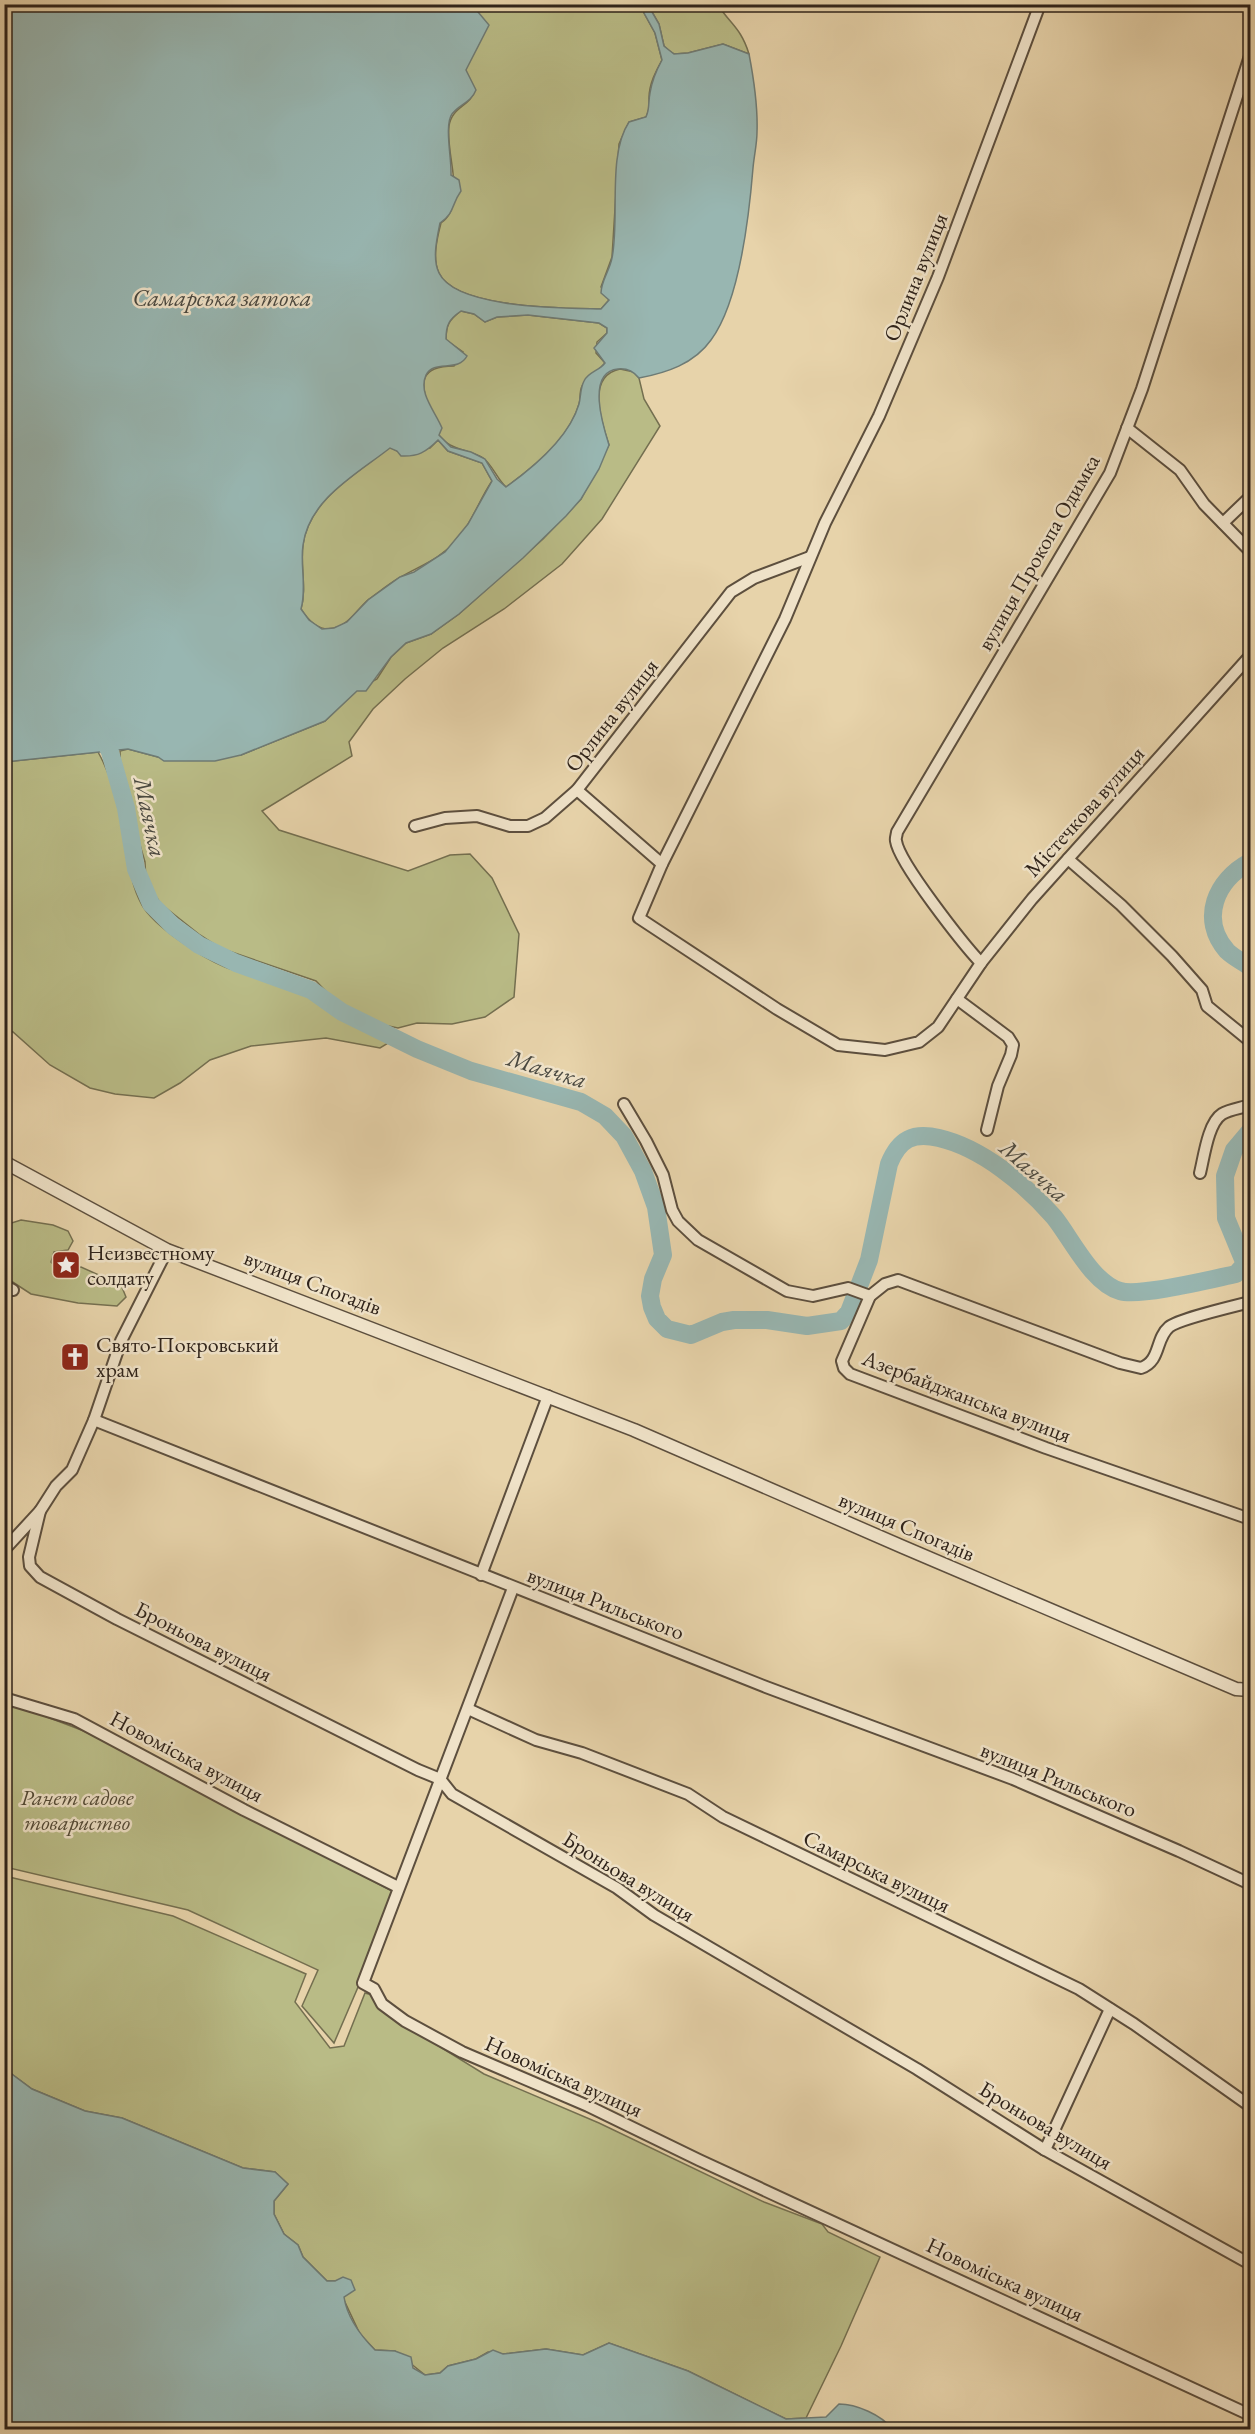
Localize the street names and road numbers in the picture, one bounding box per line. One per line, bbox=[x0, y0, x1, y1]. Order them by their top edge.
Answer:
street label: Орлина вулиця bbox=[877, 209, 954, 346]
street label: вулиця Прокопа Одимка bbox=[970, 449, 1107, 656]
street label: Орлина вулиця bbox=[558, 653, 665, 778]
street label: Містечкова вулиця bbox=[1018, 740, 1151, 883]
street label: вулиця Спогадів bbox=[240, 1243, 386, 1322]
street label: Азербайджанська вулиця bbox=[857, 1343, 1075, 1450]
street label: вулиця Спогадів bbox=[835, 1485, 979, 1568]
street label: вулиця Рильського bbox=[523, 1560, 689, 1647]
street label: Броньова вулиця bbox=[130, 1594, 277, 1689]
street label: Новоміська вулиця bbox=[105, 1704, 269, 1809]
street label: вулиця Рильського bbox=[976, 1735, 1141, 1824]
street label: Самарська вулиця bbox=[798, 1823, 955, 1920]
street label: Броньова вулиця bbox=[557, 1824, 700, 1929]
street label: Новоміська вулиця bbox=[480, 2029, 647, 2124]
street label: Броньова вулиця bbox=[974, 2074, 1118, 2177]
street label: Новоміська вулиця bbox=[922, 2230, 1088, 2329]

